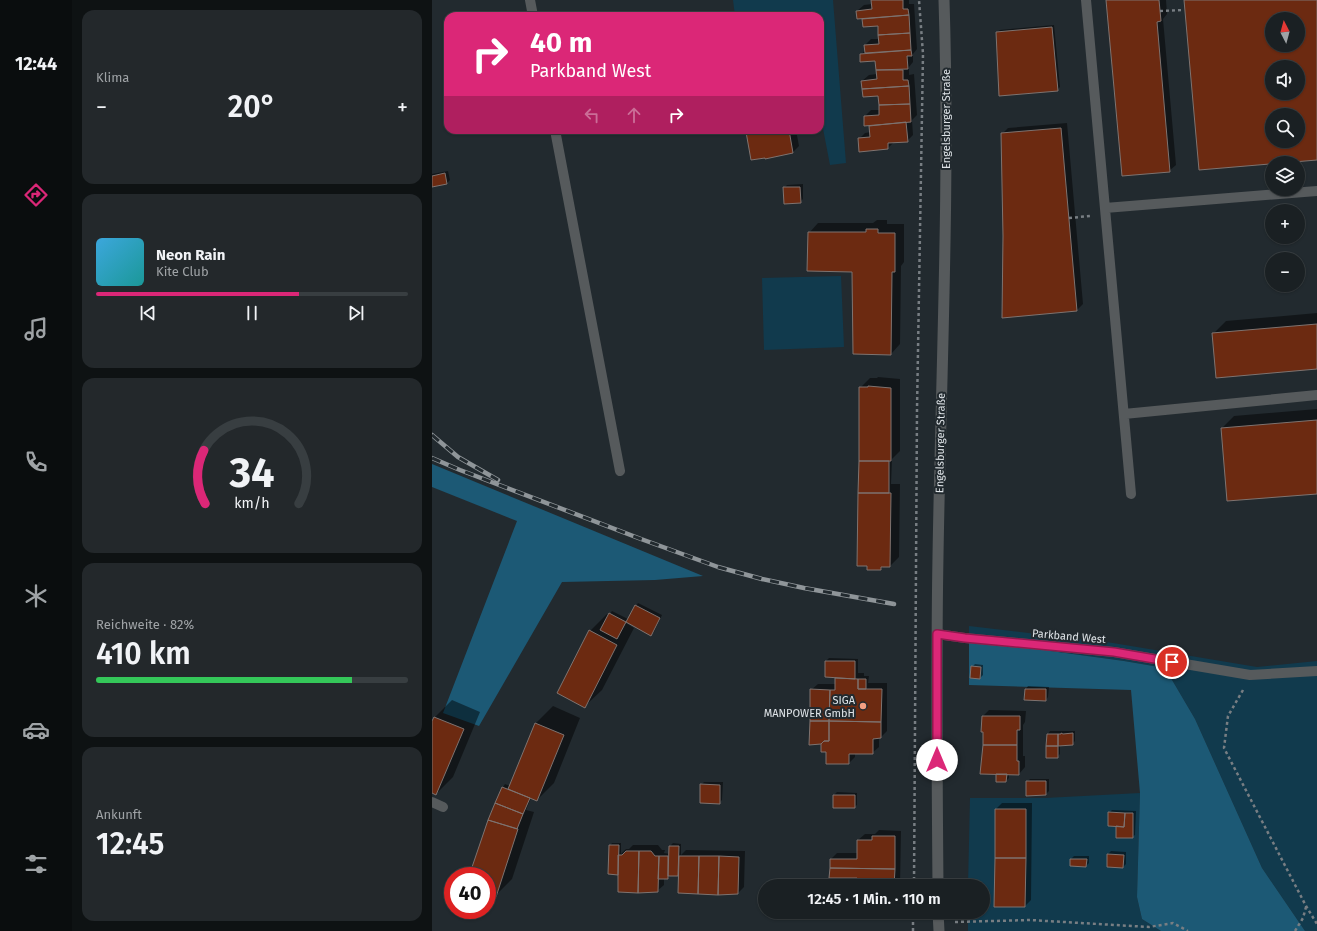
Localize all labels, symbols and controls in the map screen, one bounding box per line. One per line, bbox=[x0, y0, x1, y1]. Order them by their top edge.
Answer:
north arrow bbox=[1265, 12, 1305, 52]
map controls bbox=[1265, 12, 1305, 292]
text: 40 m bbox=[530, 26, 593, 59]
icon: right bbox=[464, 28, 516, 80]
text: 12:44 bbox=[15, 53, 57, 75]
text: Parkband West bbox=[530, 60, 651, 82]
button: sound bbox=[1265, 60, 1305, 100]
street label: Engelsburger Straße bbox=[940, 69, 953, 169]
text: Klima bbox=[96, 70, 129, 85]
text: 20° bbox=[228, 89, 276, 125]
text: − bbox=[96, 94, 107, 121]
text: + bbox=[397, 94, 408, 121]
icon: left bbox=[581, 104, 603, 126]
icon: ahead bbox=[623, 104, 645, 126]
icon: right bbox=[665, 104, 687, 126]
button: search bbox=[1265, 108, 1305, 148]
button: layers bbox=[1265, 156, 1305, 196]
icon: directions bbox=[22, 181, 50, 209]
button: + bbox=[1265, 204, 1305, 244]
text: Neon Rain bbox=[156, 246, 225, 264]
button: − bbox=[1265, 252, 1305, 292]
text: Kite Club bbox=[156, 264, 209, 279]
icon: previous bbox=[137, 302, 159, 324]
icon: pause bbox=[241, 302, 263, 324]
icon: next bbox=[345, 302, 367, 324]
icon: music bbox=[22, 315, 50, 343]
street label: Engelsburger Straße bbox=[933, 393, 948, 493]
text: 34 bbox=[228, 447, 275, 497]
icon: phone bbox=[22, 448, 50, 476]
text: km/h bbox=[234, 494, 270, 511]
icon: climate bbox=[22, 582, 50, 610]
text: Reichweite · 82% bbox=[96, 617, 194, 632]
street label: Parkband West bbox=[1031, 627, 1106, 646]
text: 410 km bbox=[96, 636, 191, 672]
pin bbox=[1155, 645, 1189, 679]
icon: arrive bbox=[1161, 651, 1183, 673]
place label: SIGA MANPOWER GmbH bbox=[764, 694, 856, 720]
marker: SIGA MANPOWER GmbH bbox=[858, 701, 868, 711]
icon: car bbox=[22, 716, 50, 744]
position arrow bbox=[916, 739, 958, 781]
text: Ankunft bbox=[96, 807, 142, 822]
text: 12:45 bbox=[96, 826, 164, 862]
icon: filters bbox=[22, 850, 50, 878]
speed limit sign: 40 bbox=[444, 867, 496, 919]
text: 12:45 · 1 Min. · 110 m bbox=[807, 890, 941, 908]

